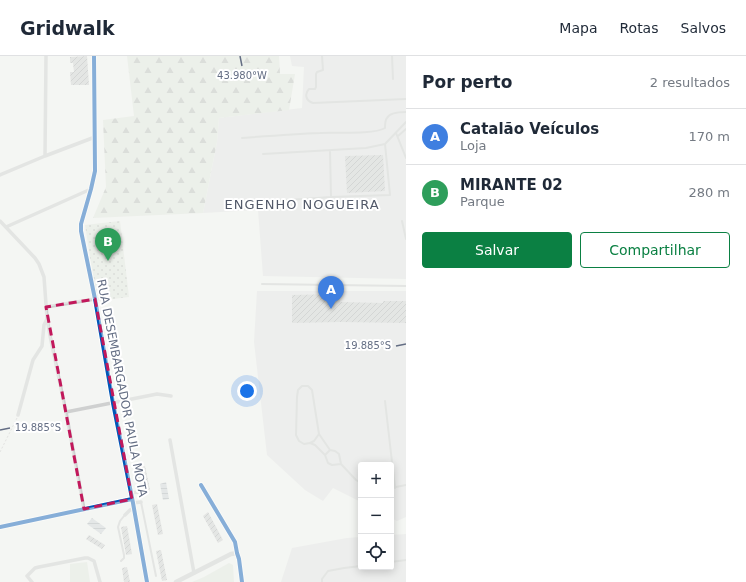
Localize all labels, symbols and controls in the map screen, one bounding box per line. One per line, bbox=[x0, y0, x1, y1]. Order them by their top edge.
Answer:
text: Gridwalk bbox=[20, 17, 115, 39]
text: Mapa bbox=[559, 20, 597, 36]
text: Rotas bbox=[619, 20, 659, 36]
text: Salvos bbox=[681, 20, 726, 36]
text: 43.980°W bbox=[217, 70, 267, 81]
text: Por perto bbox=[422, 72, 512, 92]
text: 2 resultados bbox=[650, 75, 730, 90]
text: Catalão Veículos bbox=[460, 120, 599, 138]
text: A bbox=[430, 129, 440, 144]
text: 170 m bbox=[688, 129, 730, 144]
text: Loja bbox=[460, 138, 487, 153]
text: MIRANTE 02 bbox=[460, 176, 563, 194]
text: B bbox=[430, 185, 440, 200]
text: 280 m bbox=[688, 185, 730, 200]
text: Parque bbox=[460, 194, 505, 209]
district label: ENGENHO NOGUEIRA bbox=[224, 197, 380, 212]
pin: B bbox=[95, 228, 121, 261]
button: Salvar bbox=[422, 232, 572, 268]
button: Compartilhar bbox=[580, 232, 730, 268]
pin: A bbox=[318, 276, 344, 309]
street label: RUA DESEMBARGADOR PAULA MOTA bbox=[94, 278, 150, 499]
text: 19.885°S bbox=[345, 340, 391, 351]
your location bbox=[237, 381, 257, 401]
text: 19.885°S bbox=[15, 422, 61, 433]
map controls bbox=[358, 462, 394, 570]
button: + bbox=[358, 462, 394, 498]
button: − bbox=[358, 498, 394, 534]
button: locate bbox=[358, 534, 394, 570]

